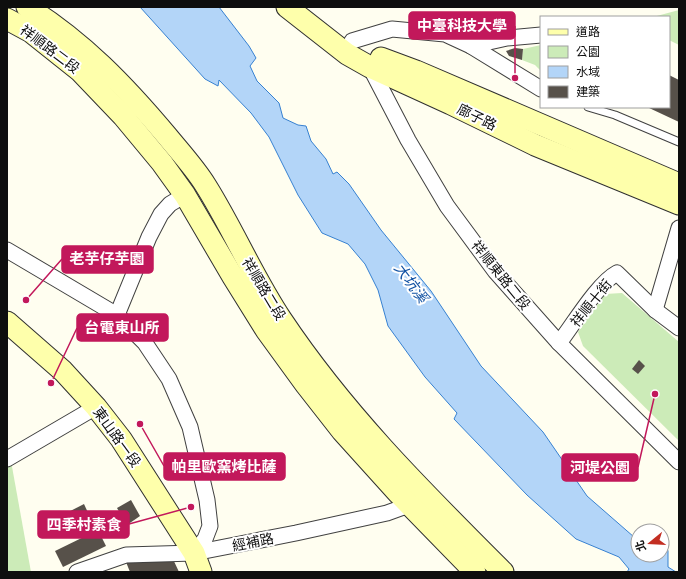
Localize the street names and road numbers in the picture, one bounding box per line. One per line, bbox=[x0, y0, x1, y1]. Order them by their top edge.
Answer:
street label: 祥順路二段 bbox=[17, 20, 84, 77]
street label: 廍子路 bbox=[454, 99, 500, 134]
street label: 祥順東路二段 bbox=[468, 236, 535, 313]
street label: 祥順路二段 bbox=[238, 254, 291, 324]
street label: 祥順十街 bbox=[566, 275, 616, 330]
street label: 東山路一段 bbox=[89, 403, 146, 471]
street label: 經補路 bbox=[230, 528, 275, 555]

